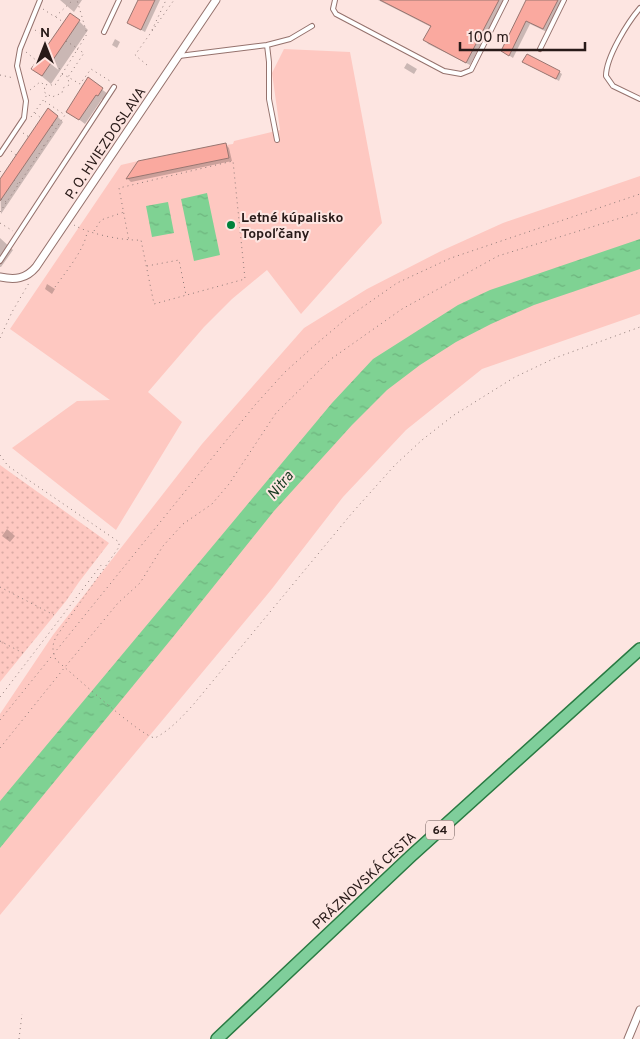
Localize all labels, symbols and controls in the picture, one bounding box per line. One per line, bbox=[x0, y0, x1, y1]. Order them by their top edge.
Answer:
north arrow bbox=[20, 20, 70, 70]
scale bar bbox=[460, 20, 585, 52]
text: N bbox=[40, 25, 50, 42]
text: 100 m bbox=[468, 29, 509, 48]
street label: P. O. HVIEZDOSLAVA bbox=[62, 85, 150, 203]
place label: Letné kúpalisko Topoľčany bbox=[241, 210, 344, 243]
marker: Letné kúpalisko Topoľčany bbox=[225, 219, 237, 231]
water label: Nitra bbox=[264, 468, 299, 504]
road number: 64 bbox=[426, 820, 454, 840]
street label: PRÁZNOVSKÁ CESTA bbox=[309, 828, 420, 934]

